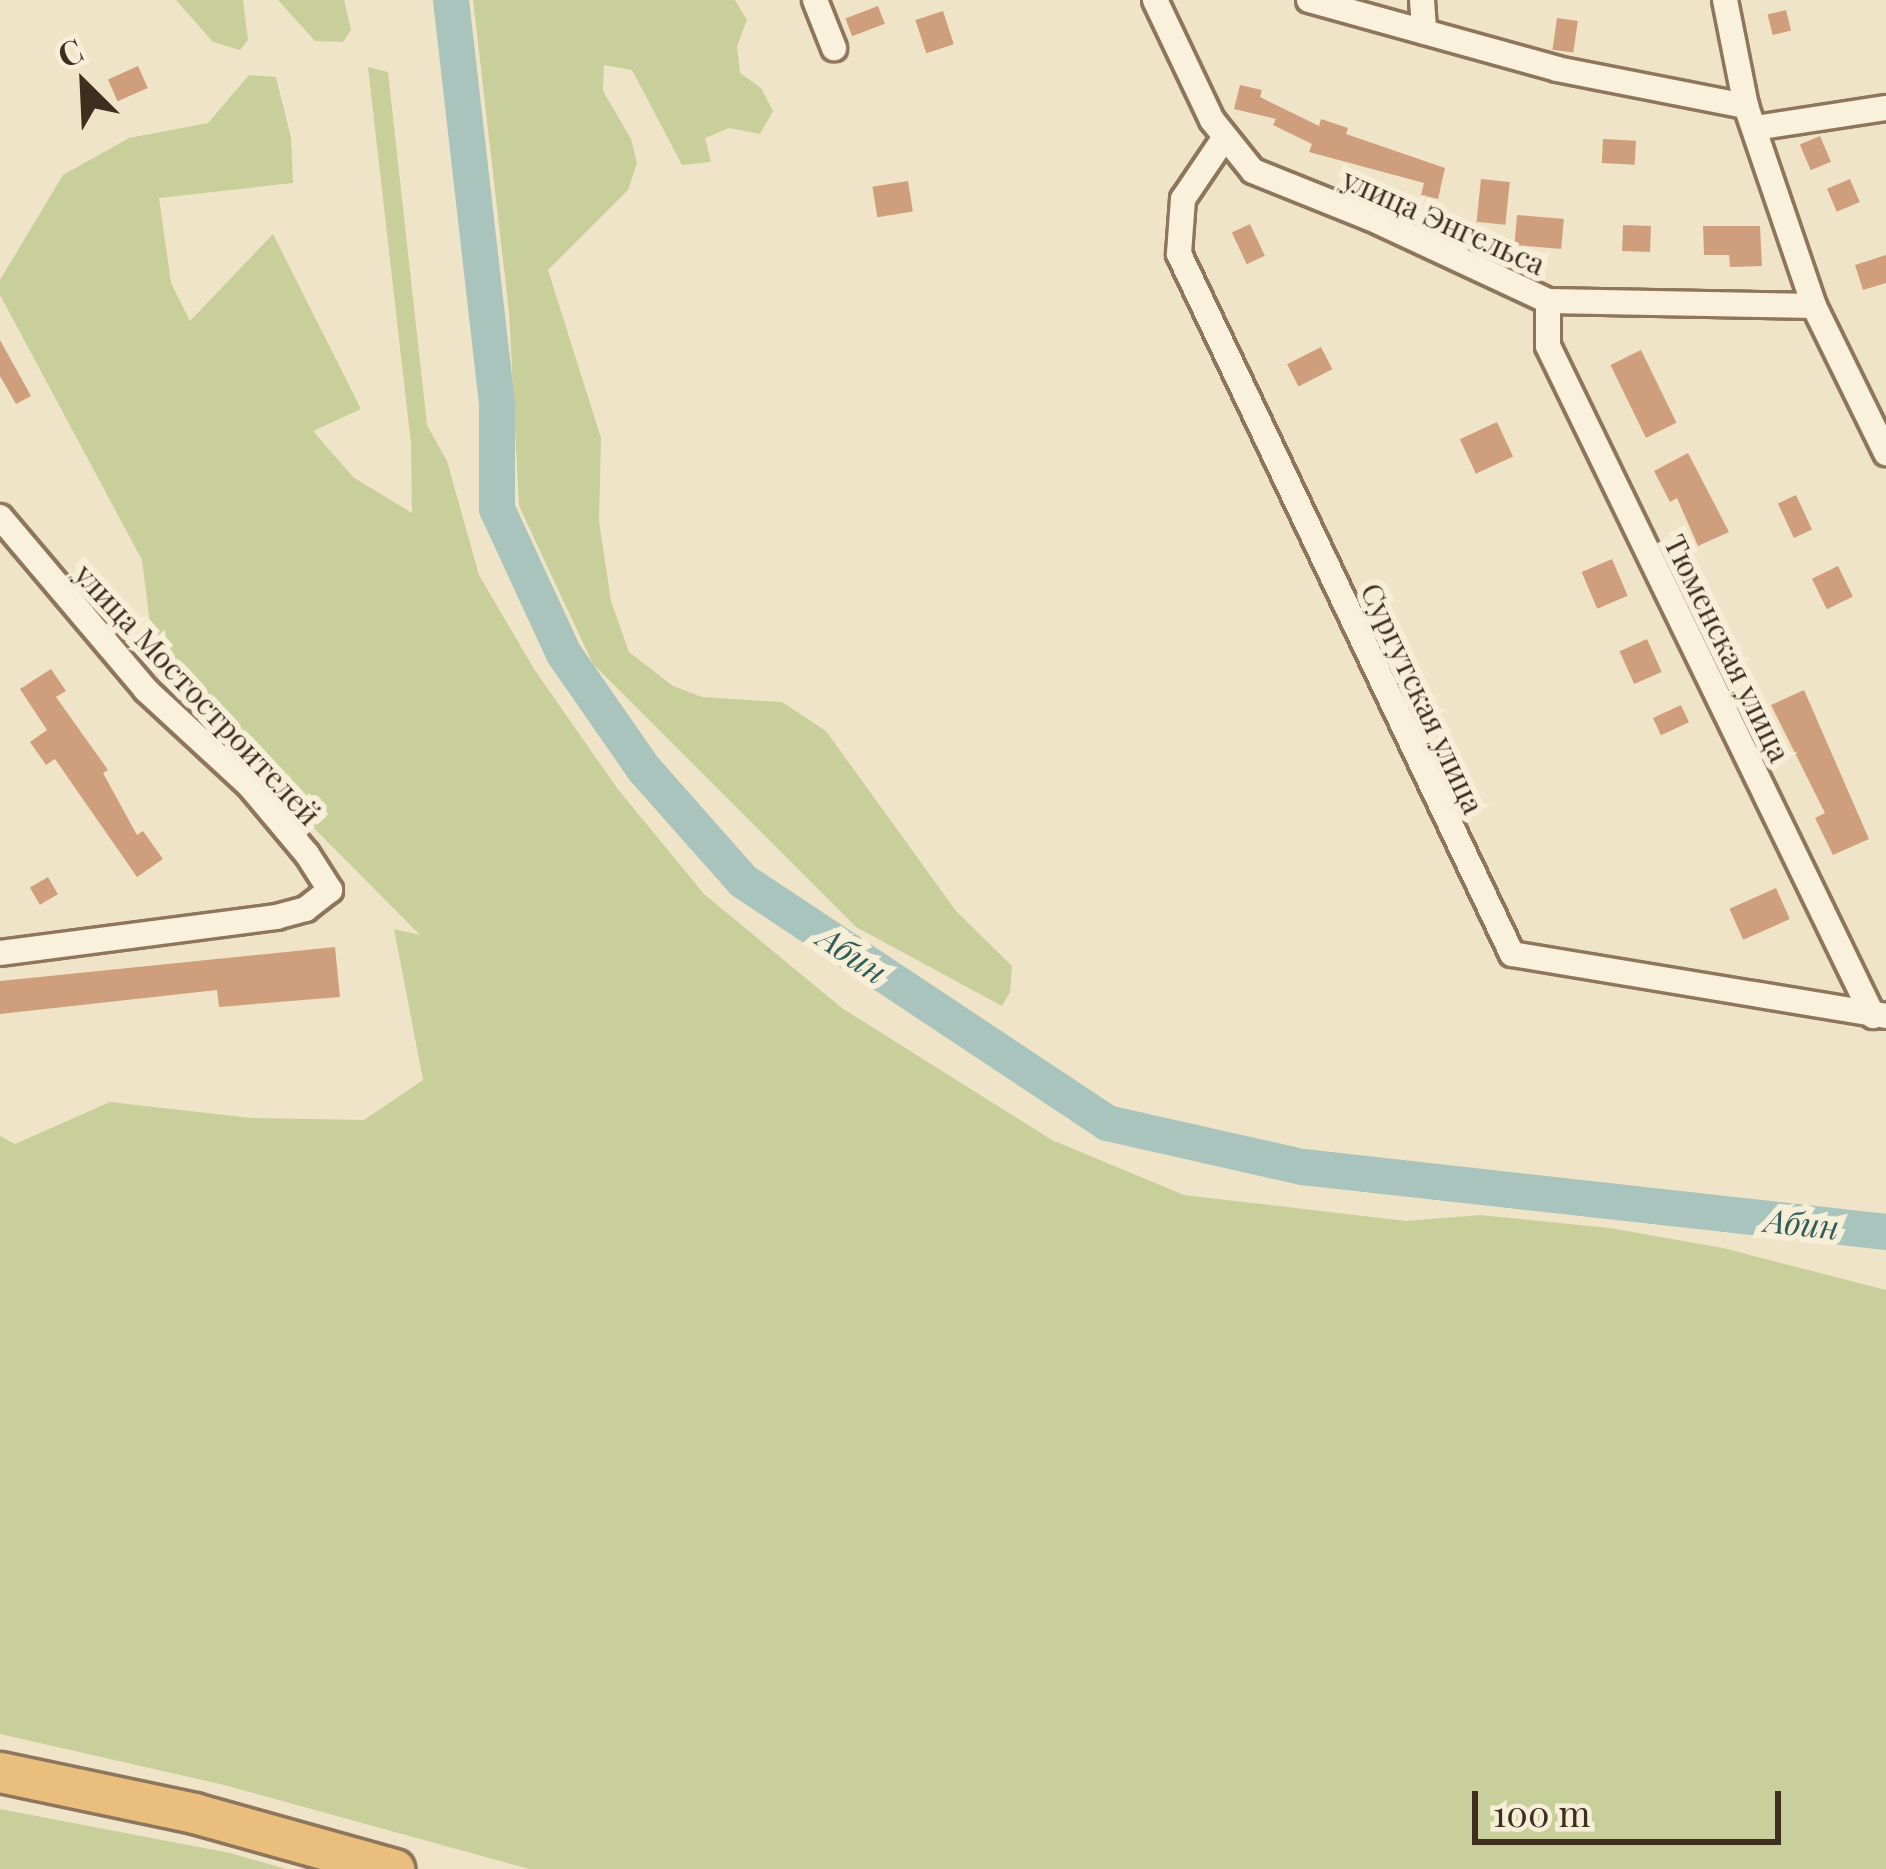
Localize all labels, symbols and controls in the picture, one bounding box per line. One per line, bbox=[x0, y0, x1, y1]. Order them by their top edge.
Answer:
north arrow bbox=[24, 24, 144, 144]
text: С bbox=[50, 26, 89, 76]
street label: улица Энгельса bbox=[1337, 160, 1551, 282]
street label: Тюменская улица bbox=[1657, 529, 1799, 767]
street label: улица Мостостроителей bbox=[68, 556, 328, 832]
street label: Сургутская улица bbox=[1354, 577, 1492, 819]
water label: Абин bbox=[811, 917, 895, 991]
water label: Абин bbox=[1763, 1199, 1841, 1247]
scale bar bbox=[1478, 1767, 1787, 1841]
text: 100 m bbox=[1493, 1788, 1590, 1836]

